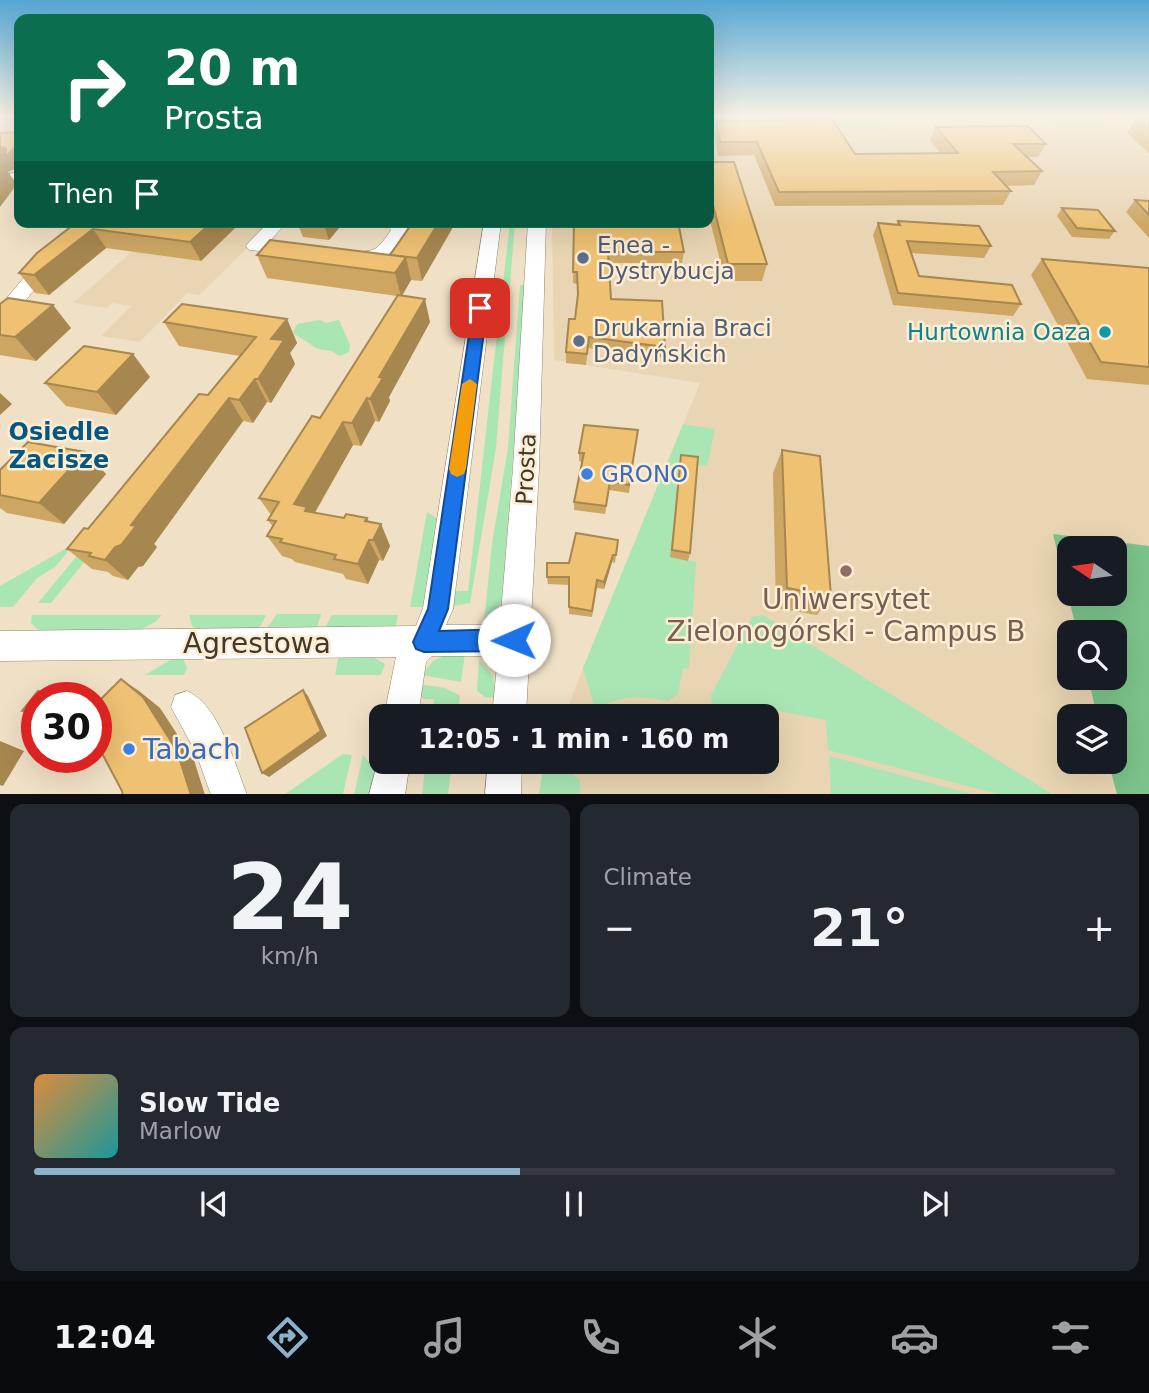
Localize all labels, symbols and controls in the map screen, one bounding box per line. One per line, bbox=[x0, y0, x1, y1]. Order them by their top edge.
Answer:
text: 20 m bbox=[164, 40, 300, 97]
icon: right bbox=[49, 42, 140, 133]
text: Prosta bbox=[164, 99, 264, 137]
icon: arrive bbox=[128, 175, 166, 213]
text: Then bbox=[49, 179, 114, 209]
place label: Enea - Dystrybucja bbox=[597, 232, 735, 284]
marker: Enea - Dystrybucja bbox=[575, 250, 591, 266]
pin bbox=[450, 278, 510, 338]
icon: arrive bbox=[461, 289, 499, 327]
place label: Drukarnia Braci Dadyńskich bbox=[593, 315, 772, 367]
place label: Hurtownia Oaza bbox=[907, 319, 1091, 345]
marker: Hurtownia Oaza bbox=[1097, 324, 1113, 340]
marker: Drukarnia Braci Dadyńskich bbox=[571, 333, 587, 349]
district label: Osiedle Zacisze bbox=[9, 418, 109, 474]
street label: Prosta bbox=[511, 433, 541, 505]
place label: GRONO bbox=[601, 461, 688, 487]
marker: GRONO bbox=[579, 466, 595, 482]
north arrow bbox=[1057, 536, 1127, 606]
map controls bbox=[1057, 536, 1127, 774]
marker: Uniwersytet Zielonogórski - Campus B bbox=[838, 563, 854, 579]
place label: Uniwersytet Zielonogórski - Campus B bbox=[666, 583, 1026, 648]
position arrow bbox=[477, 603, 551, 677]
button: search bbox=[1057, 620, 1127, 690]
street label: Agrestowa bbox=[183, 627, 331, 660]
speed limit sign: 30 bbox=[21, 682, 112, 773]
button: layers bbox=[1057, 704, 1127, 774]
text: 12:05 · 1 min · 160 m bbox=[419, 724, 729, 754]
place label: Tabach bbox=[142, 733, 241, 766]
marker: Tabach bbox=[121, 741, 137, 757]
text: 24 bbox=[226, 845, 353, 950]
text: Climate bbox=[604, 864, 692, 890]
text: 21° bbox=[810, 898, 908, 958]
text: − bbox=[604, 906, 635, 950]
text: + bbox=[1083, 906, 1115, 950]
text: km/h bbox=[261, 943, 319, 969]
text: Slow Tide bbox=[139, 1088, 280, 1118]
text: Marlow bbox=[139, 1118, 222, 1144]
icon: previous bbox=[195, 1185, 233, 1223]
icon: pause bbox=[555, 1185, 593, 1223]
icon: next bbox=[916, 1185, 954, 1223]
icon: directions bbox=[263, 1313, 312, 1362]
icon: music bbox=[420, 1313, 469, 1362]
icon: phone bbox=[576, 1313, 625, 1362]
icon: climate bbox=[733, 1313, 782, 1362]
icon: car bbox=[890, 1313, 939, 1362]
icon: filters bbox=[1046, 1313, 1095, 1362]
text: 12:04 bbox=[54, 1318, 156, 1356]

